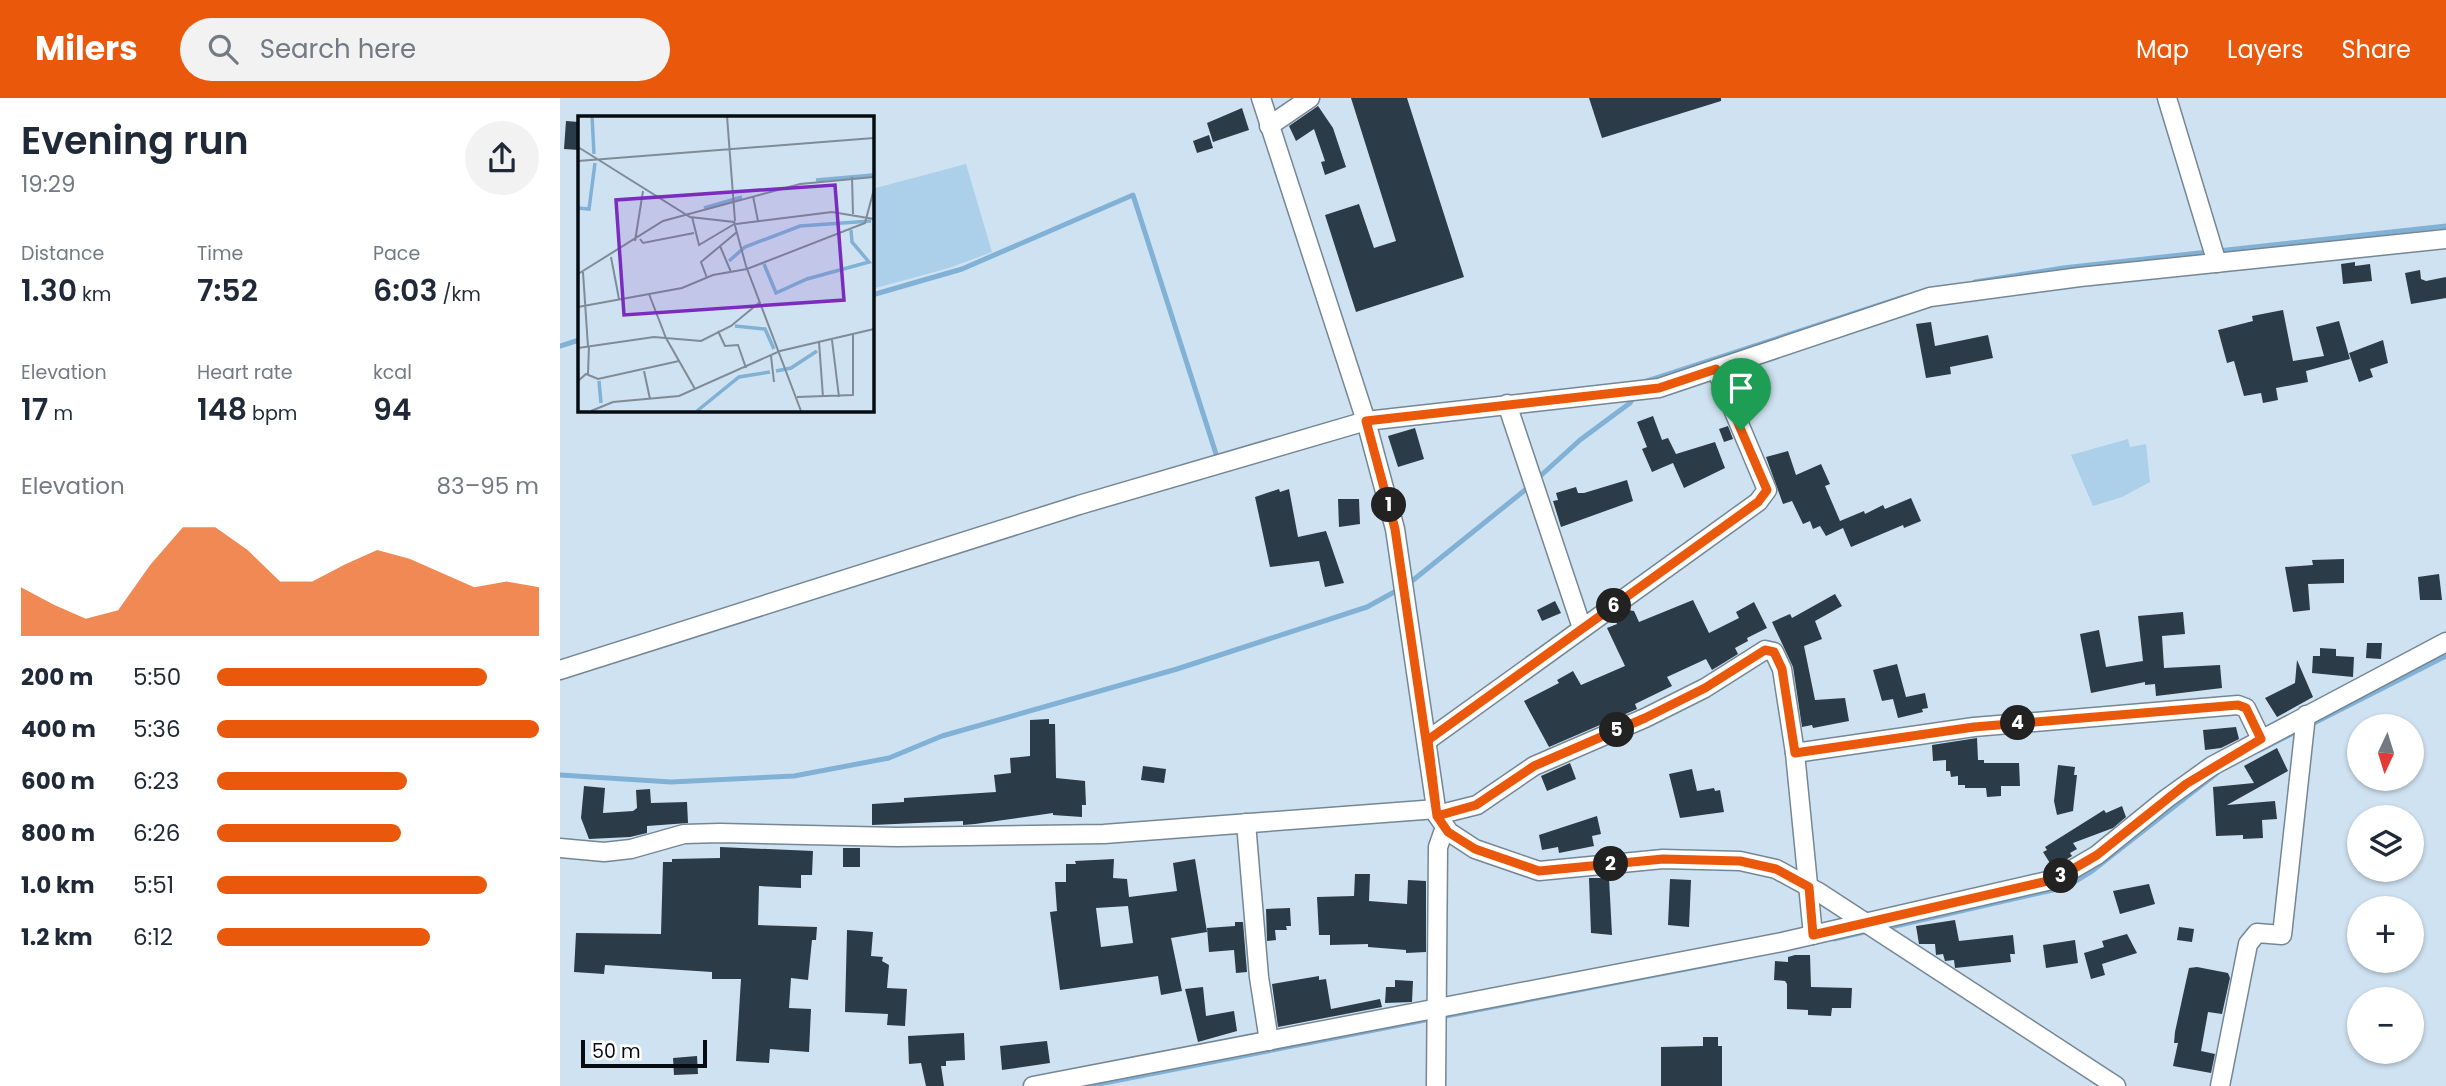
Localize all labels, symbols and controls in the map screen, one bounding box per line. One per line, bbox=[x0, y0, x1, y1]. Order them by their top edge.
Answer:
search box bbox=[180, 18, 670, 81]
text: Milers bbox=[35, 25, 138, 72]
icon: search bbox=[204, 30, 242, 68]
text: Search here bbox=[260, 31, 416, 67]
text: Map bbox=[2136, 33, 2189, 66]
text: Layers bbox=[2227, 33, 2303, 66]
text: Share bbox=[2341, 33, 2411, 66]
text: Evening run bbox=[21, 114, 249, 167]
inset map bbox=[578, 116, 873, 411]
button: share bbox=[465, 121, 539, 195]
text: 19:29 bbox=[21, 168, 75, 200]
text: Distance bbox=[21, 240, 104, 267]
text: Time bbox=[197, 240, 243, 267]
text: Pace bbox=[373, 240, 420, 267]
text: 1.30 bbox=[21, 269, 77, 312]
text: 7:52 bbox=[197, 269, 258, 312]
text: 6:03 bbox=[373, 269, 437, 312]
text: km bbox=[77, 281, 111, 308]
text: /km bbox=[437, 281, 481, 308]
pin bbox=[1711, 358, 1771, 430]
text: Elevation bbox=[21, 359, 107, 386]
text: Heart rate bbox=[197, 359, 292, 386]
text: kcal bbox=[373, 359, 412, 386]
icon: arrive bbox=[1722, 369, 1760, 407]
text: 17 bbox=[21, 388, 48, 431]
text: 148 bbox=[197, 388, 247, 431]
text: 94 bbox=[373, 388, 412, 431]
text: m bbox=[48, 400, 73, 427]
text: bpm bbox=[247, 400, 297, 427]
text: Elevation bbox=[21, 470, 125, 502]
text: 83–95 m bbox=[437, 470, 539, 502]
pin: 1 bbox=[1372, 488, 1406, 522]
text: 1 bbox=[1385, 491, 1392, 518]
pin: 6 bbox=[1596, 588, 1632, 624]
text: 6 bbox=[1607, 592, 1620, 619]
text: 200 m bbox=[21, 661, 93, 693]
text: 5:50 bbox=[133, 661, 181, 693]
pin: 4 bbox=[2000, 706, 2036, 740]
text: 4 bbox=[2011, 709, 2024, 736]
pin: 5 bbox=[1600, 712, 1634, 748]
text: 400 m bbox=[21, 713, 96, 745]
text: 5:36 bbox=[133, 713, 181, 745]
north arrow bbox=[2347, 714, 2424, 791]
map controls bbox=[2347, 714, 2424, 1064]
text: 5 bbox=[1610, 716, 1623, 743]
text: 600 m bbox=[21, 765, 95, 797]
text: 6:23 bbox=[133, 765, 179, 797]
button: layers bbox=[2347, 805, 2424, 882]
text: 800 m bbox=[21, 817, 95, 849]
text: 6:26 bbox=[133, 817, 180, 849]
pin: 2 bbox=[1594, 846, 1628, 882]
text: 2 bbox=[1605, 850, 1616, 877]
pin: 3 bbox=[2044, 858, 2078, 894]
text: 3 bbox=[2055, 862, 2066, 889]
text: 1.0 km bbox=[21, 869, 95, 901]
text: 5:51 bbox=[133, 869, 174, 901]
button: + bbox=[2347, 896, 2424, 973]
text: 1.2 km bbox=[21, 921, 93, 953]
text: 6:12 bbox=[133, 921, 173, 953]
button: − bbox=[2347, 987, 2424, 1064]
scale bar bbox=[581, 1037, 707, 1069]
text: 50 m bbox=[592, 1038, 641, 1065]

